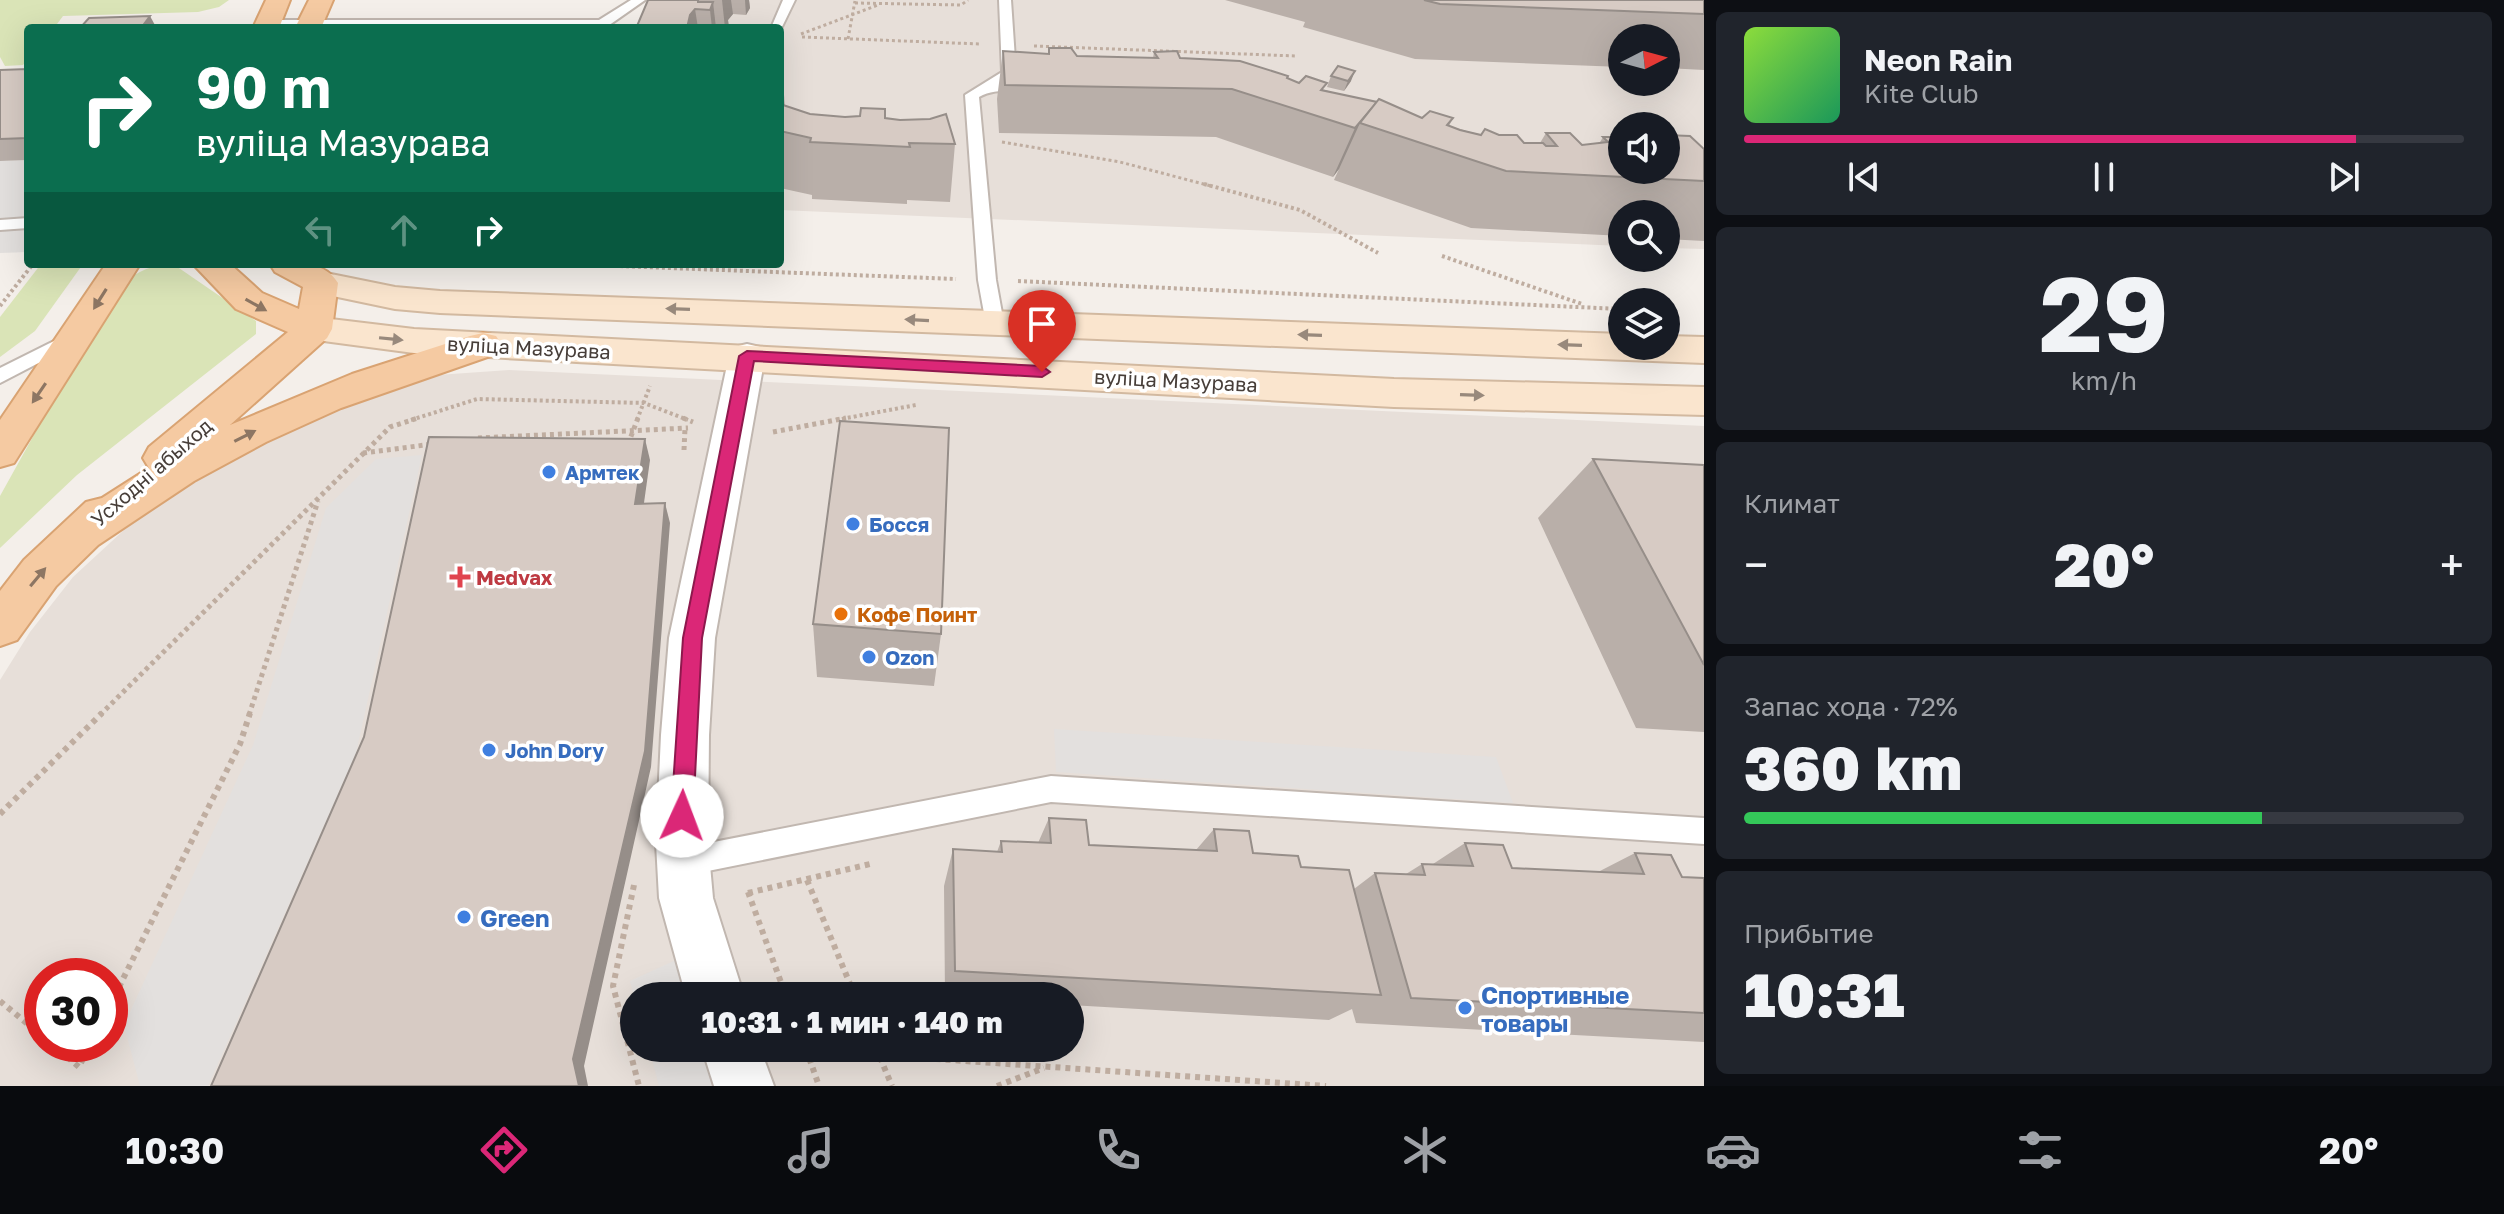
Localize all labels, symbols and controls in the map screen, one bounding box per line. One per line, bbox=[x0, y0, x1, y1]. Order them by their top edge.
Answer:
north arrow bbox=[1608, 24, 1680, 96]
map controls bbox=[1608, 24, 1680, 360]
text: Neon Rain bbox=[1864, 42, 2012, 78]
text: 90 m bbox=[196, 53, 331, 120]
icon: right bbox=[64, 56, 168, 160]
text: Kite Club bbox=[1864, 78, 1979, 109]
button: sound bbox=[1608, 112, 1680, 184]
text: вуліца Мазурава bbox=[196, 121, 491, 164]
icon: previous bbox=[1842, 155, 1886, 199]
icon: pause bbox=[2082, 155, 2126, 199]
icon: next bbox=[2322, 155, 2366, 199]
button: search bbox=[1608, 200, 1680, 272]
icon: left bbox=[298, 208, 342, 252]
icon: ahead bbox=[382, 208, 426, 252]
icon: right bbox=[466, 208, 510, 252]
text: 29 bbox=[2039, 250, 2169, 375]
one-way arrow bbox=[94, 288, 108, 310]
button: layers bbox=[1608, 288, 1680, 360]
pin bbox=[1008, 290, 1076, 372]
one-way arrow bbox=[245, 298, 268, 312]
icon: arrive bbox=[1020, 302, 1064, 346]
one-way arrow bbox=[665, 303, 690, 316]
one-way arrow bbox=[904, 313, 929, 326]
one-way arrow bbox=[1297, 329, 1322, 342]
street label: вуліца Мазурава bbox=[447, 331, 611, 363]
one-way arrow bbox=[379, 333, 404, 346]
one-way arrow bbox=[1557, 338, 1582, 351]
street label: вуліца Мазурава bbox=[1094, 364, 1258, 396]
text: km/h bbox=[2071, 365, 2137, 396]
one-way arrow bbox=[32, 382, 47, 404]
one-way arrow bbox=[1460, 389, 1485, 401]
street label: Усходні абыход bbox=[86, 413, 216, 531]
one-way arrow bbox=[233, 430, 256, 443]
place label: Армтек bbox=[565, 460, 640, 484]
marker: Армтек bbox=[540, 463, 558, 481]
text: Климат bbox=[1744, 488, 1840, 519]
place label: Босся bbox=[869, 512, 929, 536]
marker: Босся bbox=[844, 515, 862, 533]
text: 20° bbox=[2054, 528, 2154, 600]
text: − bbox=[1744, 538, 1768, 591]
text: + bbox=[2440, 538, 2464, 591]
place label: Medvax bbox=[476, 565, 553, 589]
one-way arrow bbox=[29, 567, 46, 587]
marker: Medvax bbox=[451, 568, 469, 586]
place label: Кофе Поинт bbox=[857, 602, 977, 626]
marker: Кофе Поинт bbox=[832, 605, 850, 623]
place label: Ozon bbox=[885, 645, 934, 669]
marker: Ozon bbox=[860, 648, 878, 666]
text: Запас хода · 72% bbox=[1744, 691, 1958, 722]
text: 360 km bbox=[1744, 731, 1962, 803]
place label: John Dory bbox=[505, 738, 604, 762]
marker: John Dory bbox=[480, 741, 498, 759]
position arrow bbox=[640, 774, 724, 858]
place label: Green bbox=[480, 903, 549, 932]
marker: Green bbox=[455, 908, 473, 926]
text: Прибытие bbox=[1744, 918, 1873, 949]
speed limit sign: 30 bbox=[24, 958, 128, 1062]
text: 10:31 bbox=[1744, 958, 1905, 1030]
place label: Спортивные товары bbox=[1481, 980, 1629, 1037]
marker: Спортивные товары bbox=[1456, 999, 1474, 1017]
text: 10:31 · 1 мин · 140 m bbox=[702, 1004, 1002, 1040]
icon: directions bbox=[476, 1122, 532, 1178]
icon: music bbox=[783, 1122, 839, 1178]
icon: phone bbox=[1090, 1122, 1146, 1178]
icon: climate bbox=[1397, 1122, 1453, 1178]
icon: car bbox=[1705, 1122, 1761, 1178]
icon: filters bbox=[2012, 1122, 2068, 1178]
text: 10:30 bbox=[126, 1129, 224, 1172]
text: 20° bbox=[2319, 1129, 2378, 1172]

